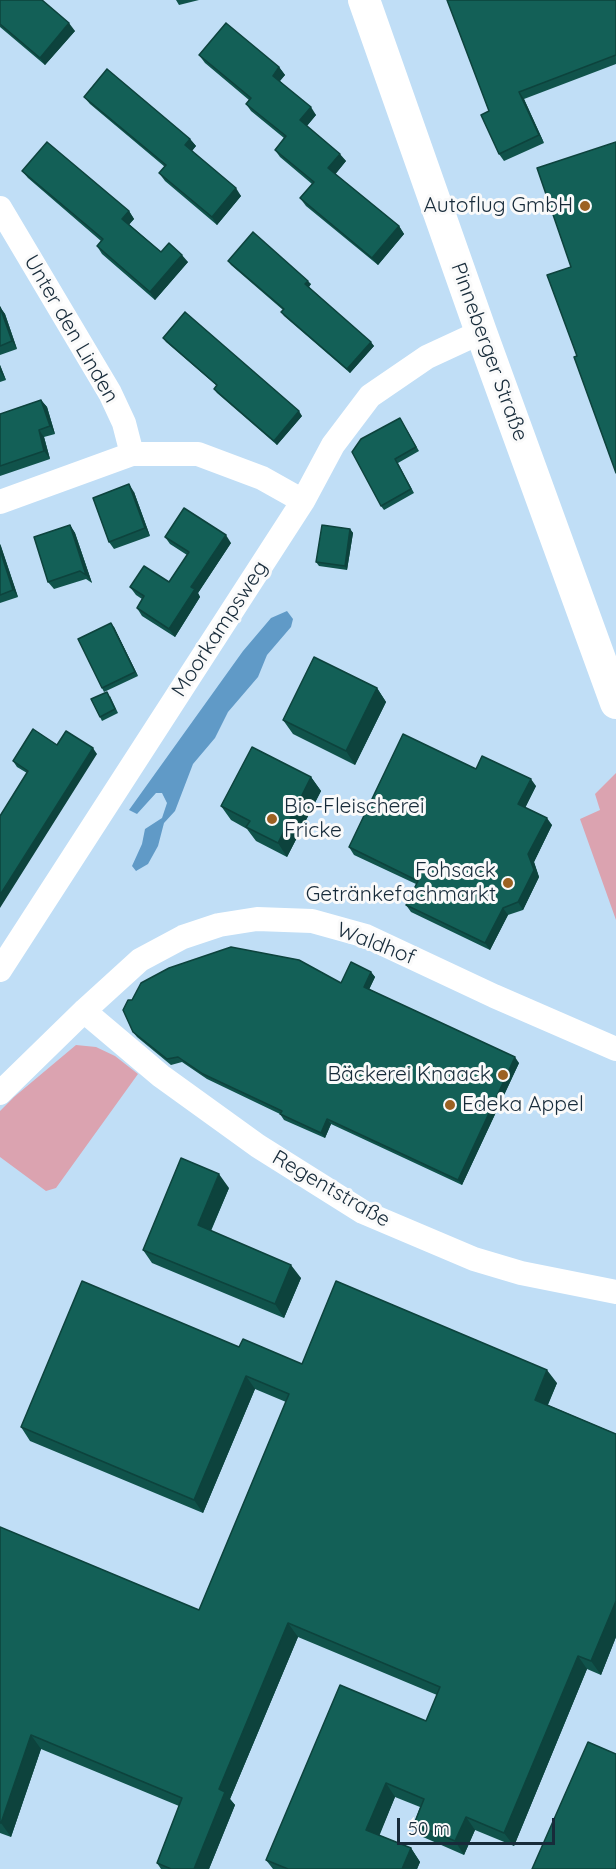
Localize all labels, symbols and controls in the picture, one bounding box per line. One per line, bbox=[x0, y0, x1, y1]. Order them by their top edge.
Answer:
place label: Autoflug GmbH bbox=[423, 193, 573, 219]
marker: Autoflug GmbH bbox=[578, 199, 592, 213]
street label: Unter den Linden bbox=[18, 250, 124, 408]
street label: Pinneberger Straße bbox=[445, 259, 533, 445]
street label: Moorkampsweg bbox=[167, 556, 273, 702]
place label: Bio-Fleischerei Fricke bbox=[284, 794, 424, 844]
marker: Bio-Fleischerei Fricke bbox=[265, 812, 279, 826]
place label: Fohsack Getränkefachmarkt bbox=[306, 858, 496, 908]
marker: Fohsack Getränkefachmarkt bbox=[501, 876, 515, 890]
street label: Waldhof bbox=[333, 917, 419, 971]
place label: Bäckerei Knaack bbox=[327, 1062, 491, 1088]
marker: Bäckerei Knaack bbox=[496, 1068, 510, 1082]
place label: Edeka Appel bbox=[462, 1092, 584, 1118]
marker: Edeka Appel bbox=[443, 1098, 457, 1112]
street label: Regentstraße bbox=[268, 1145, 394, 1233]
scale bar bbox=[400, 1806, 558, 1844]
text: 50 m bbox=[408, 1817, 450, 1840]

